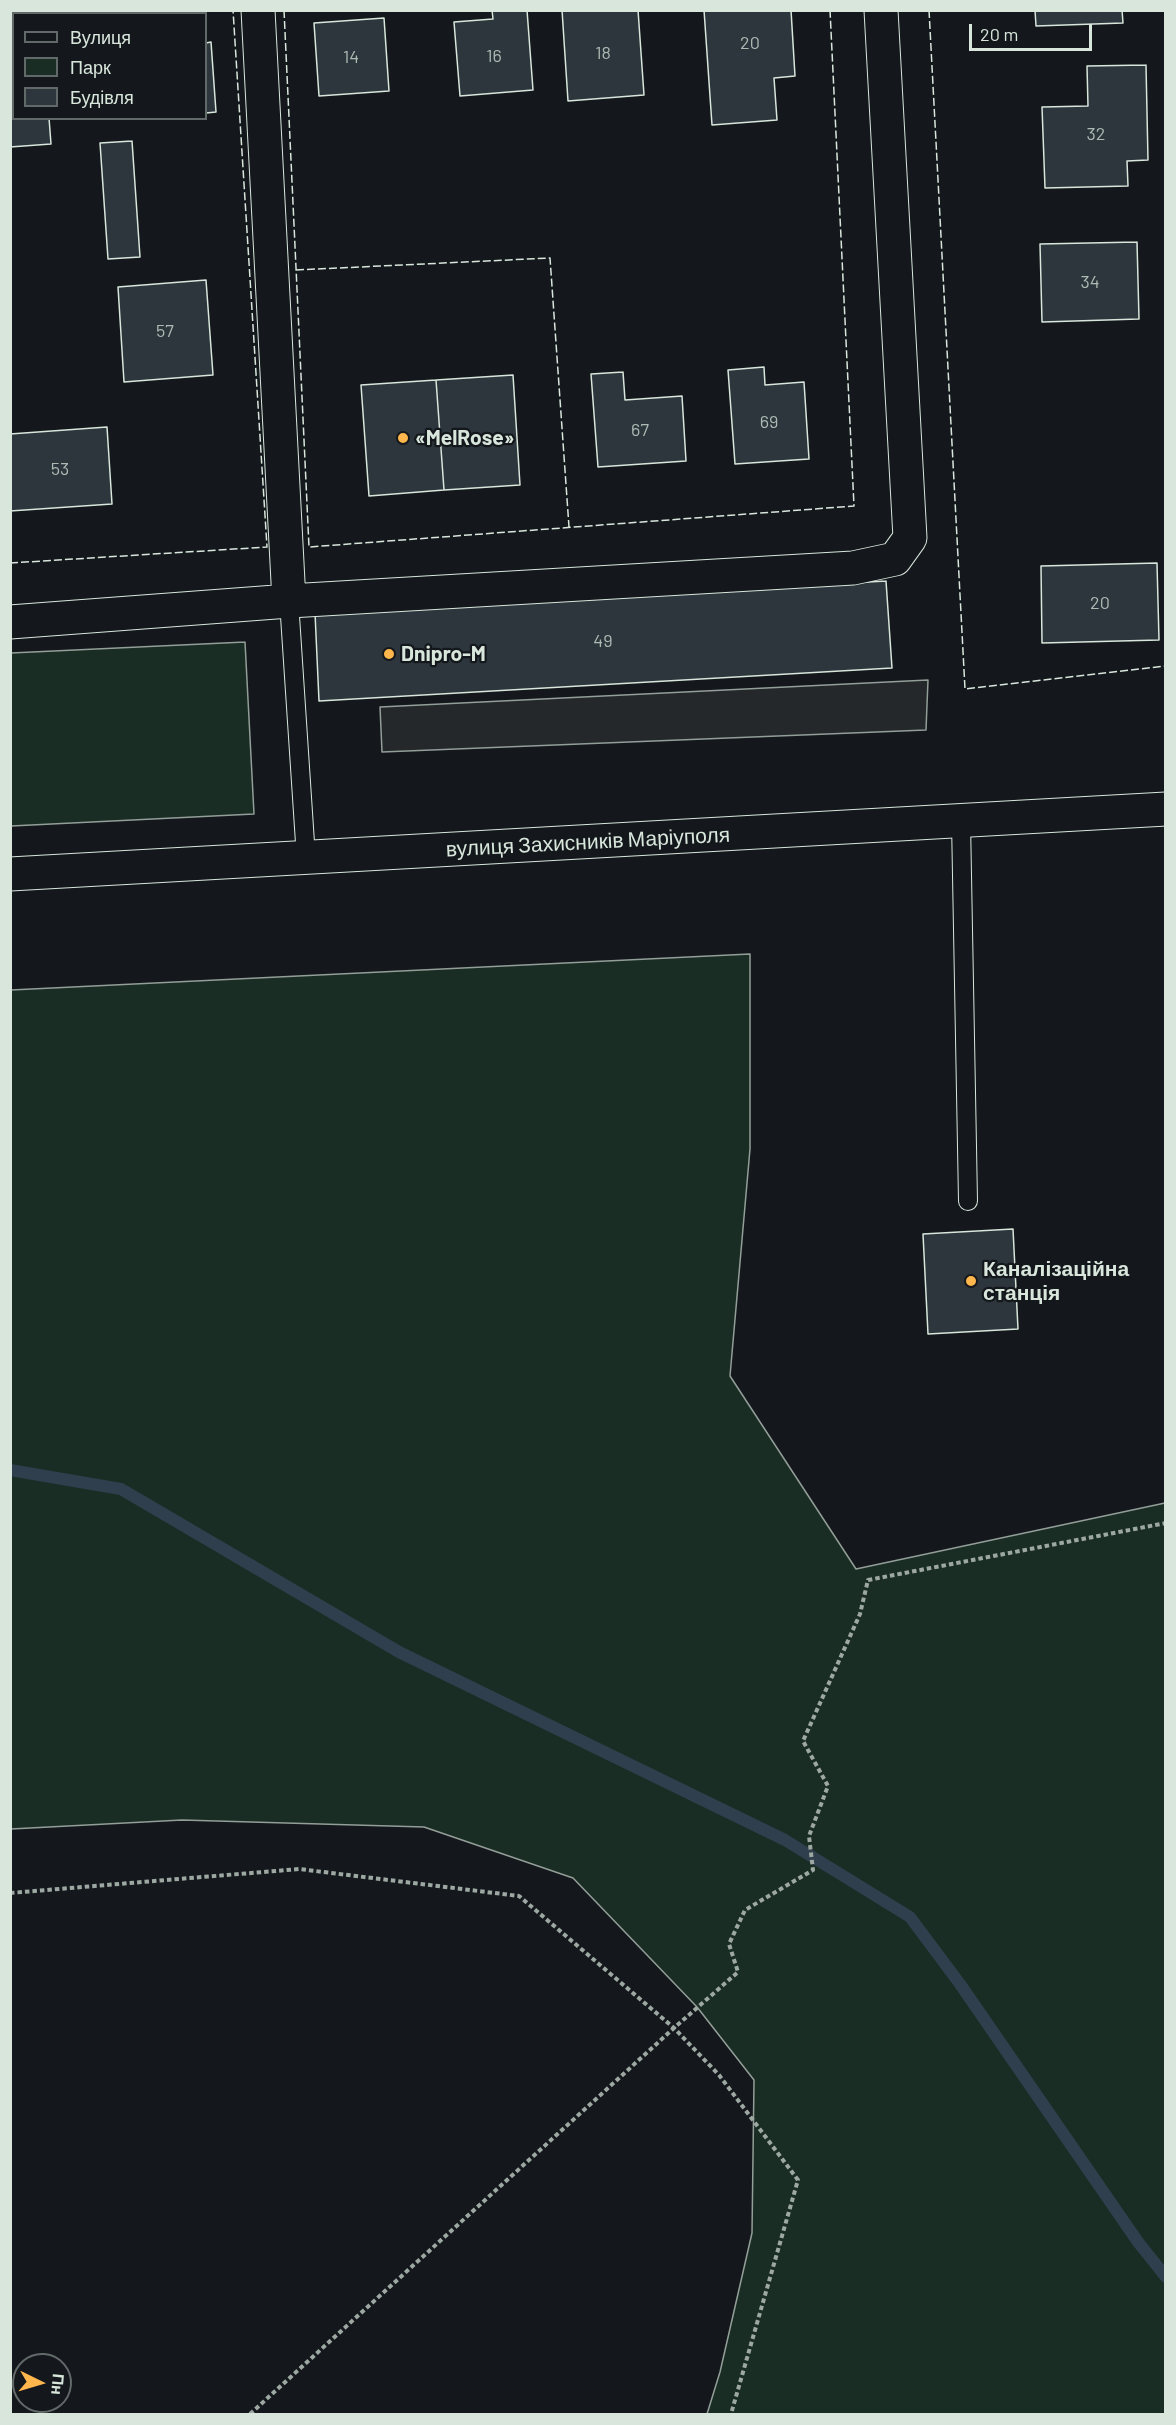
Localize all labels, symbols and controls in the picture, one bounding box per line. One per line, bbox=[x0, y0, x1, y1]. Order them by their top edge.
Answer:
legend bbox=[12, 12, 207, 120]
scale bar bbox=[972, 12, 1095, 50]
text: 20 m bbox=[980, 23, 1018, 45]
text: Вулиця bbox=[70, 26, 131, 48]
house number: 20 bbox=[740, 32, 760, 54]
house number: 18 bbox=[595, 42, 611, 64]
house number: 16 bbox=[486, 45, 502, 67]
house number: 14 bbox=[343, 46, 359, 68]
text: Парк bbox=[70, 56, 111, 78]
text: Будівля bbox=[70, 86, 134, 108]
house number: 32 bbox=[1087, 123, 1105, 145]
house number: 34 bbox=[1080, 271, 1100, 293]
house number: 57 bbox=[156, 320, 174, 342]
house number: 69 bbox=[760, 411, 778, 433]
house number: 67 bbox=[631, 419, 649, 441]
place label: «MelRose» bbox=[415, 425, 514, 451]
marker: «MelRose» bbox=[396, 431, 410, 445]
house number: 53 bbox=[51, 458, 69, 480]
house number: 20 bbox=[1090, 592, 1110, 614]
house number: 49 bbox=[593, 630, 613, 652]
place label: Dnipro-M bbox=[401, 641, 486, 667]
marker: Dnipro-M bbox=[382, 647, 396, 661]
street label: вулиця Захисників Маріуполя bbox=[445, 822, 731, 862]
place label: Каналізаційна станція bbox=[983, 1256, 1129, 1306]
marker: Каналізаційна станція bbox=[964, 1274, 978, 1288]
north arrow bbox=[12, 2353, 72, 2413]
text: Пн bbox=[48, 2373, 69, 2396]

